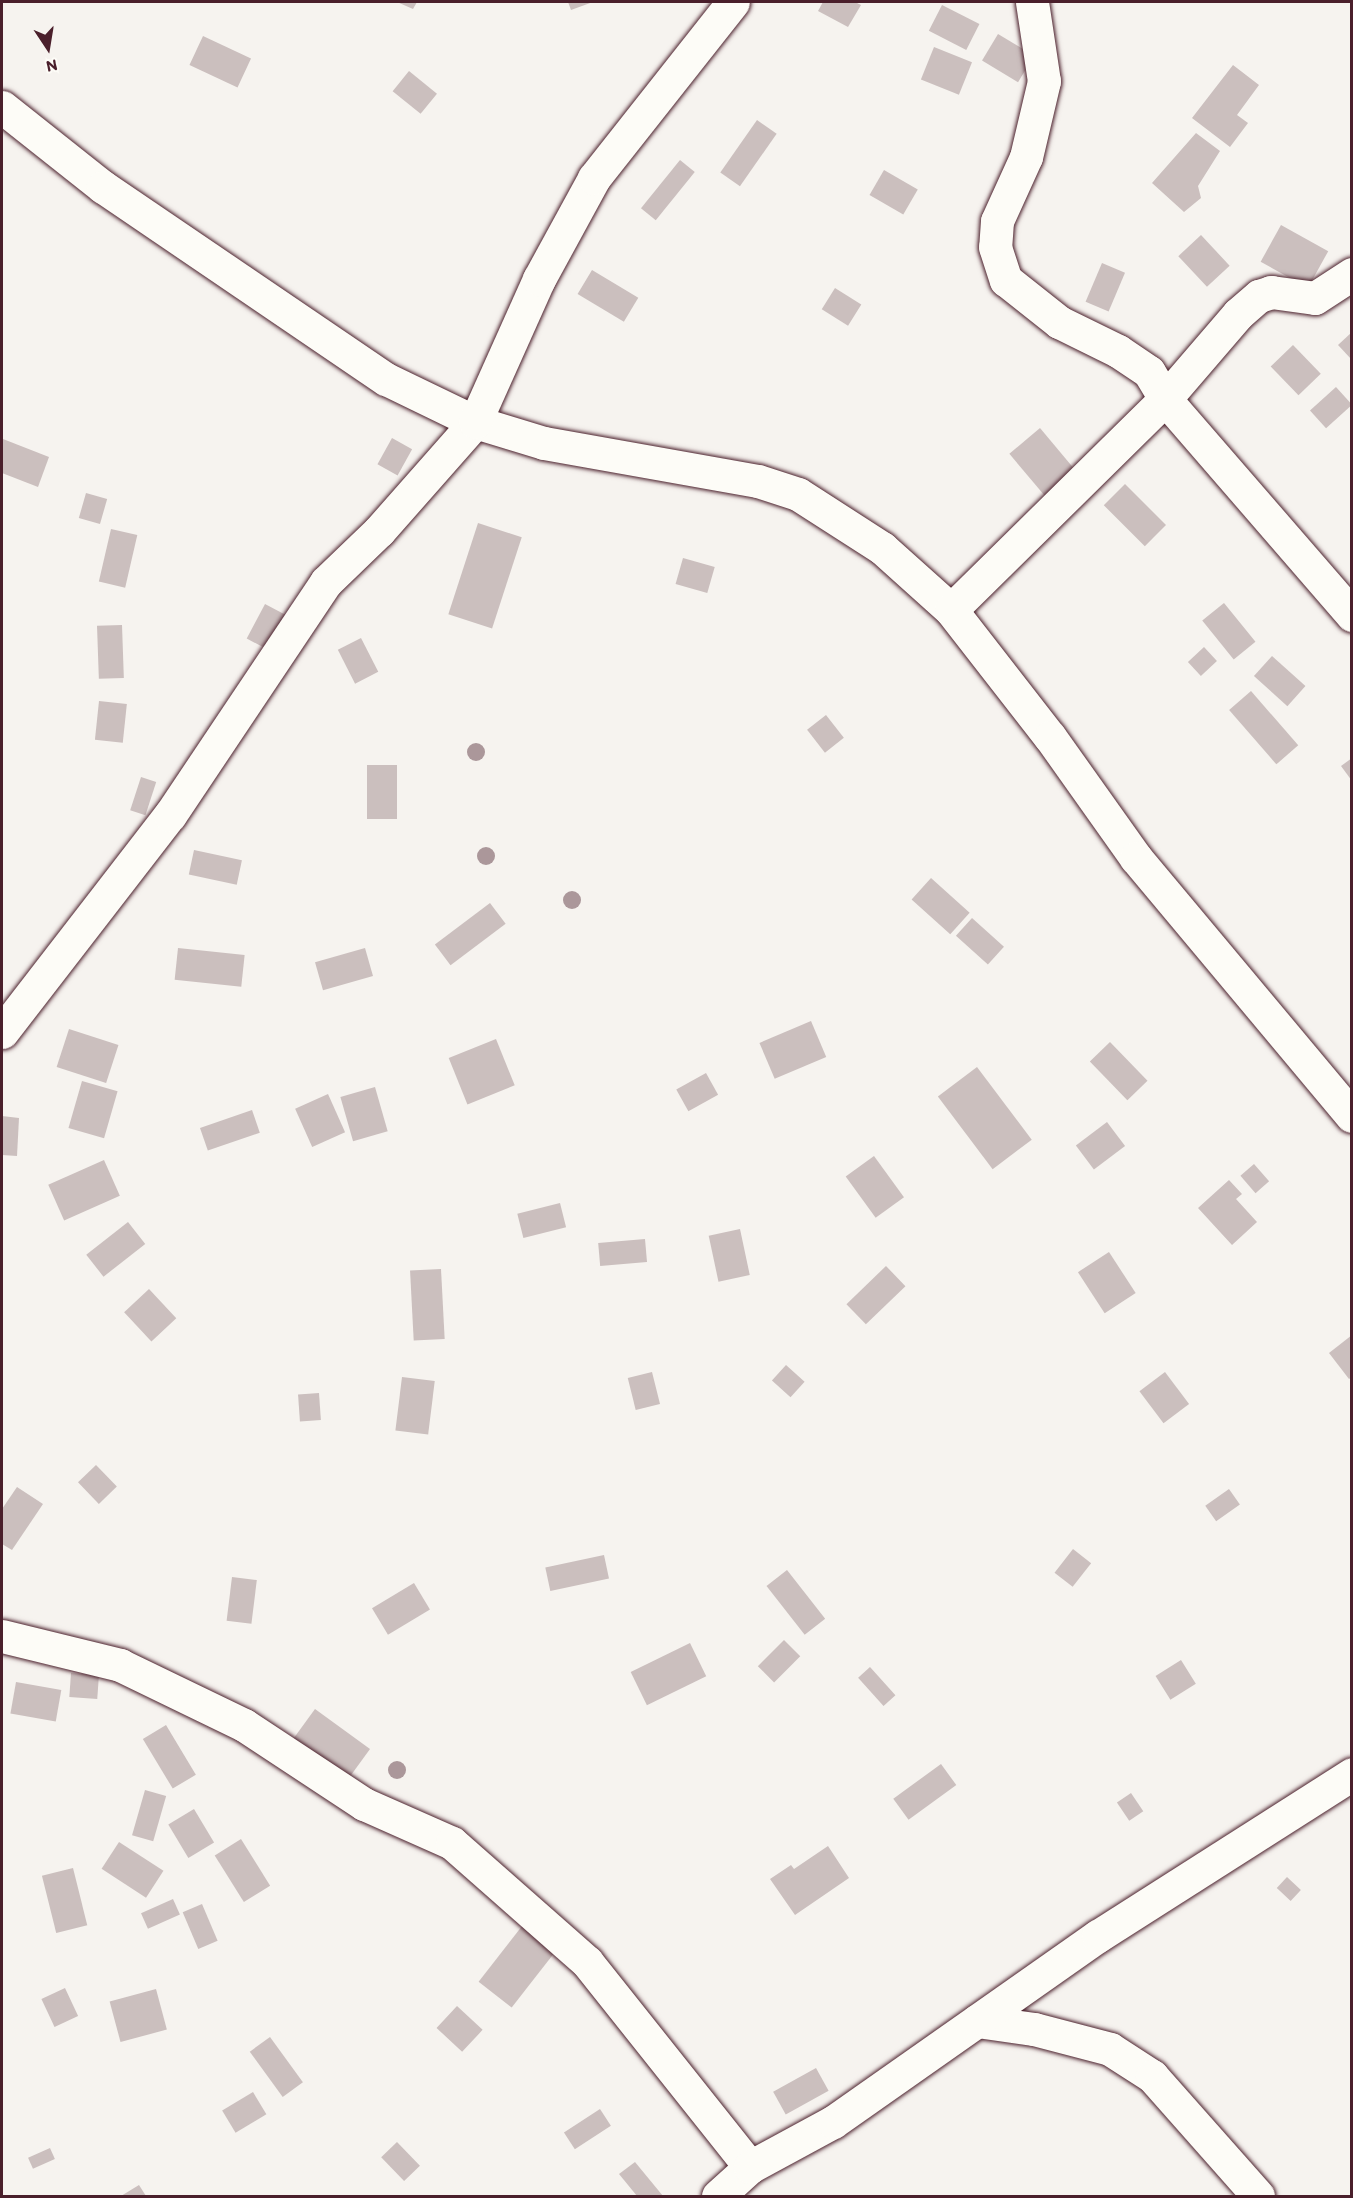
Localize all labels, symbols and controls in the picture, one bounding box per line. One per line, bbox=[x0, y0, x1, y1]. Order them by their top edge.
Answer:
north arrow bbox=[18, 18, 78, 78]
text: N bbox=[45, 56, 59, 77]

